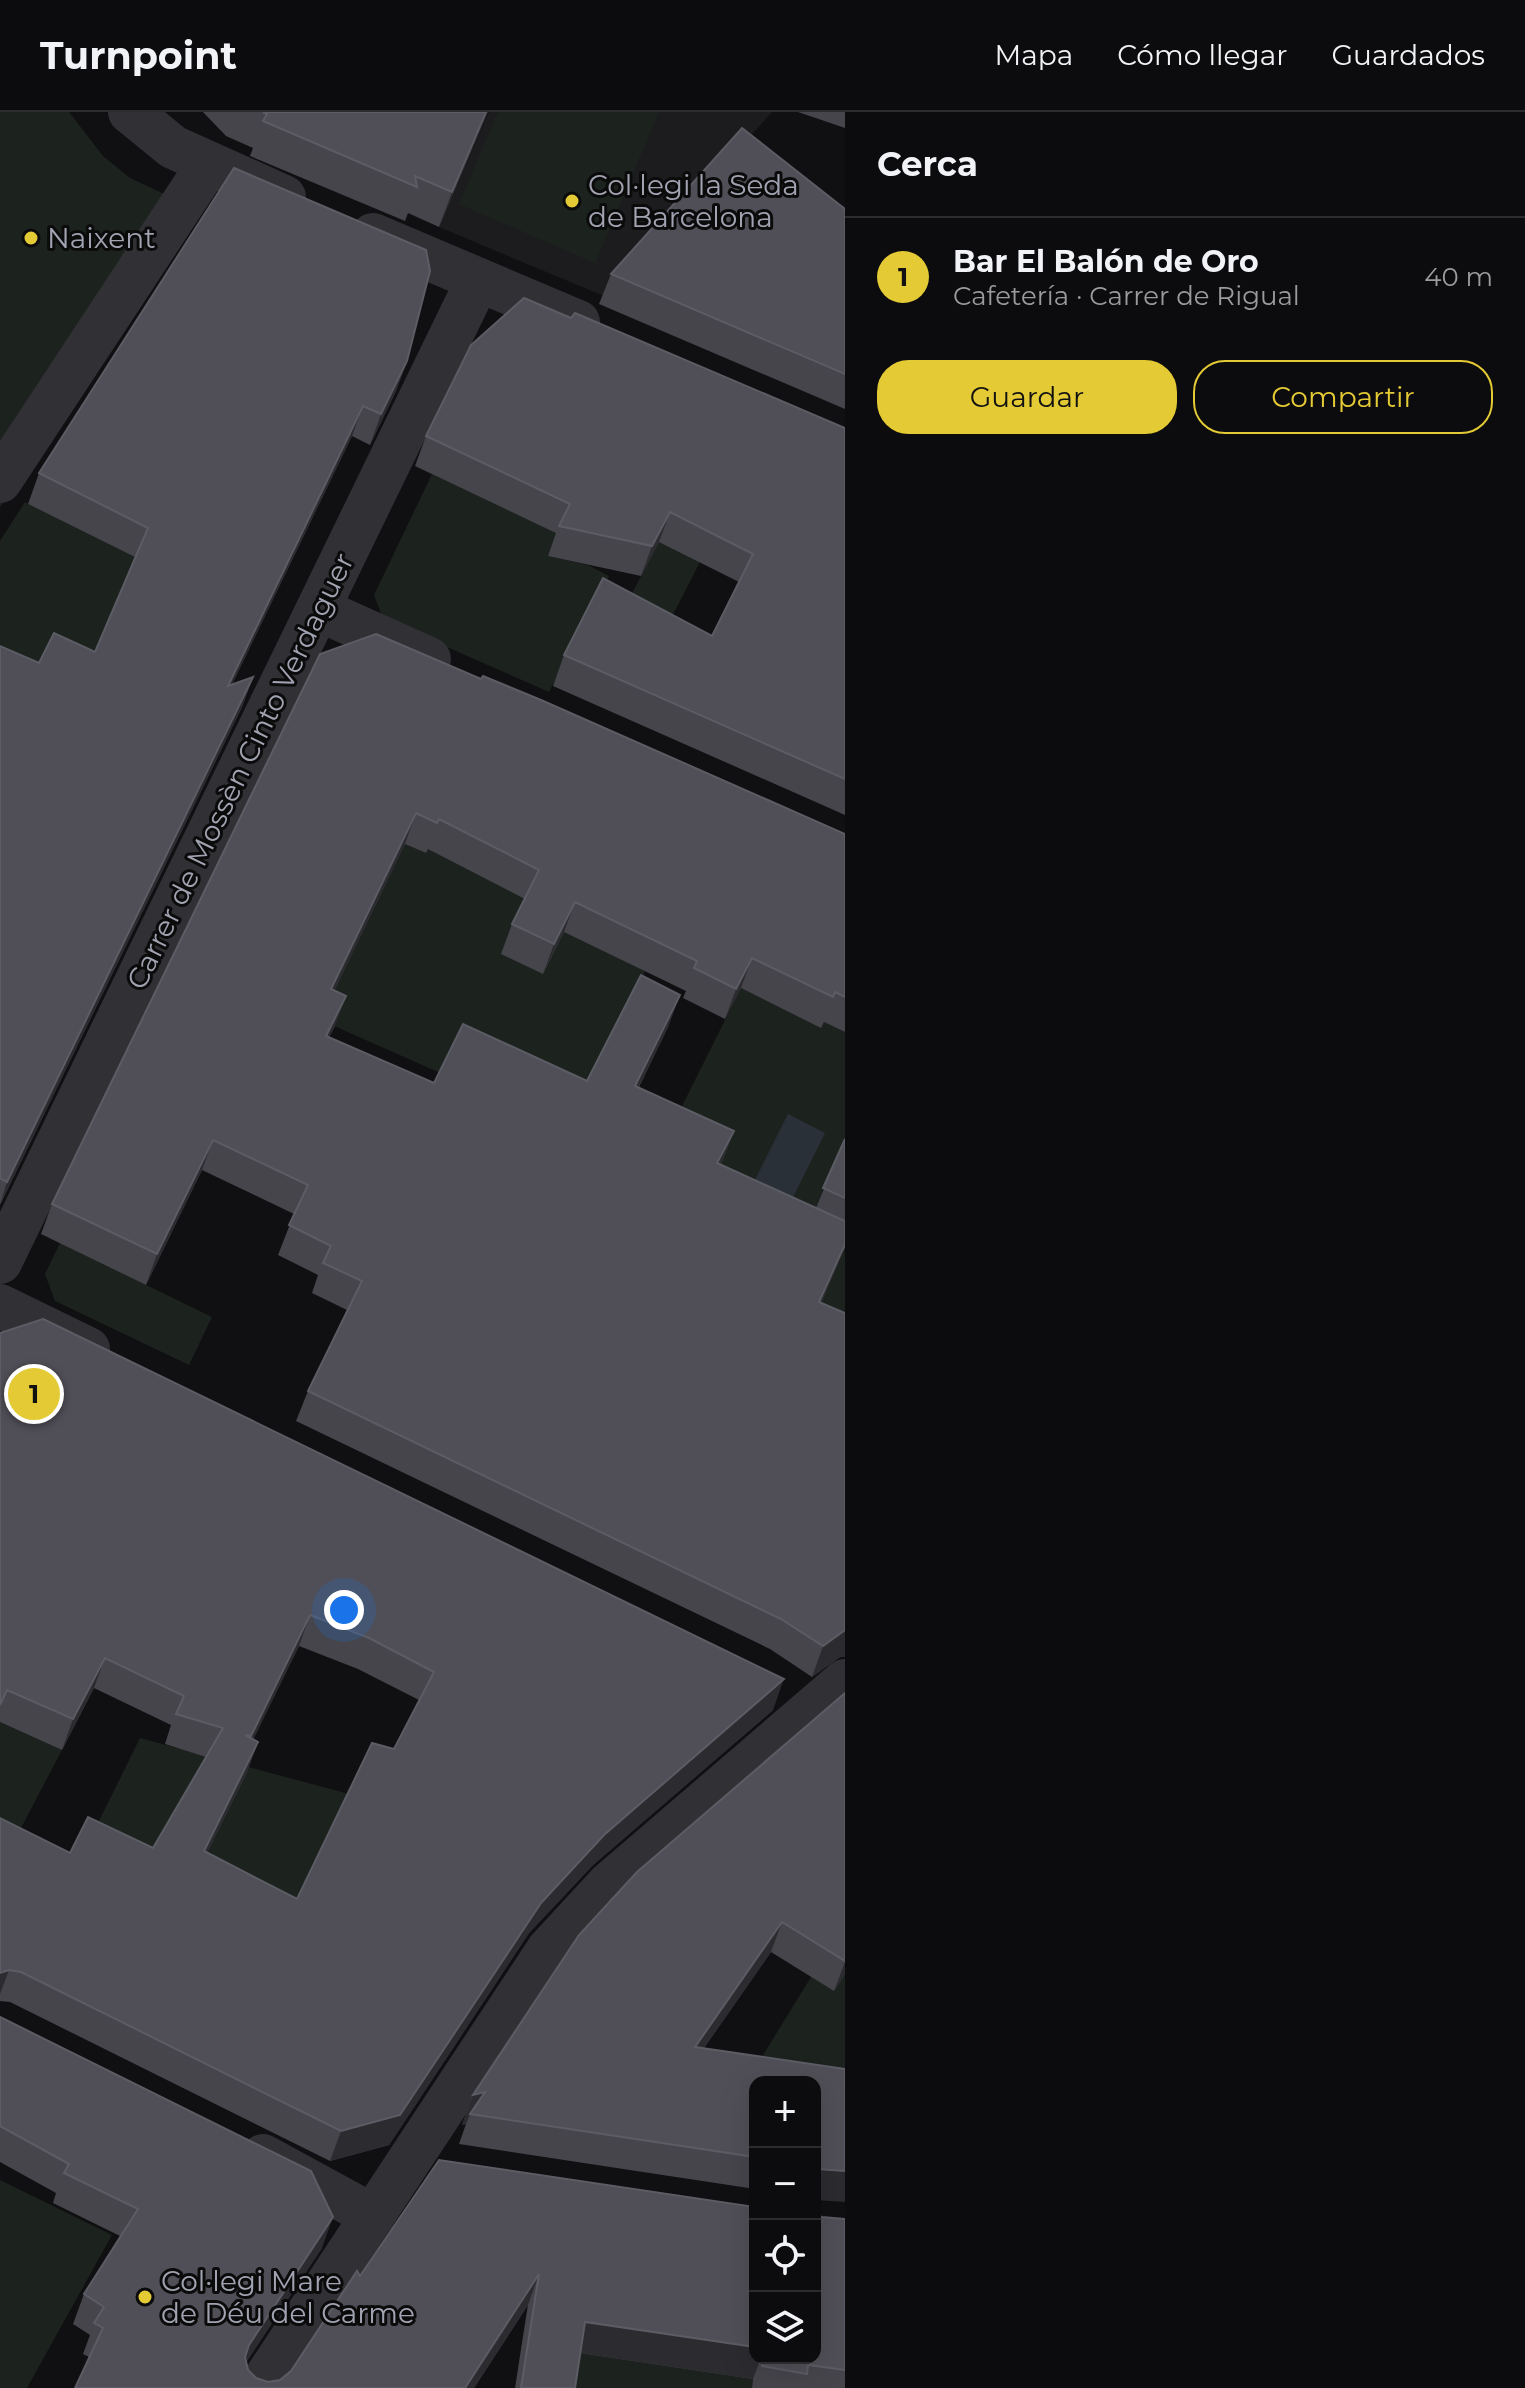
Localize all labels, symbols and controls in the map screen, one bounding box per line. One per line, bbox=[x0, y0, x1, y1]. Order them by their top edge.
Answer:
text: Turnpoint bbox=[40, 32, 237, 79]
text: Mapa bbox=[994, 38, 1073, 72]
text: Cómo llegar bbox=[1117, 38, 1287, 72]
text: Guardados bbox=[1331, 38, 1485, 72]
text: Cerca bbox=[877, 143, 978, 185]
place label: Col·legi la Seda de Barcelona bbox=[588, 168, 799, 234]
marker: Col·legi la Seda de Barcelona bbox=[563, 192, 581, 210]
place label: Naixent bbox=[47, 221, 156, 255]
marker: Naixent bbox=[22, 229, 40, 247]
text: Bar El Balón de Oro bbox=[953, 243, 1259, 280]
text: 1 bbox=[898, 261, 908, 293]
text: 40 m bbox=[1424, 261, 1493, 293]
text: Cafetería · Carrer de Rigual bbox=[953, 280, 1300, 312]
button: Guardar bbox=[877, 360, 1177, 434]
button: Compartir bbox=[1193, 360, 1493, 434]
street label: Carrer de Mossèn Cinto Verdaguer bbox=[119, 547, 361, 995]
pin: 1 bbox=[8, 1364, 60, 1424]
your location bbox=[324, 1590, 364, 1630]
map controls bbox=[749, 2076, 821, 2364]
button: + bbox=[749, 2076, 821, 2148]
button: − bbox=[749, 2148, 821, 2220]
button: locate bbox=[749, 2220, 821, 2292]
place label: Col·legi Mare de Déu del Carme bbox=[161, 2264, 415, 2330]
marker: Col·legi Mare de Déu del Carme bbox=[136, 2288, 154, 2306]
button: layers bbox=[749, 2292, 821, 2364]

